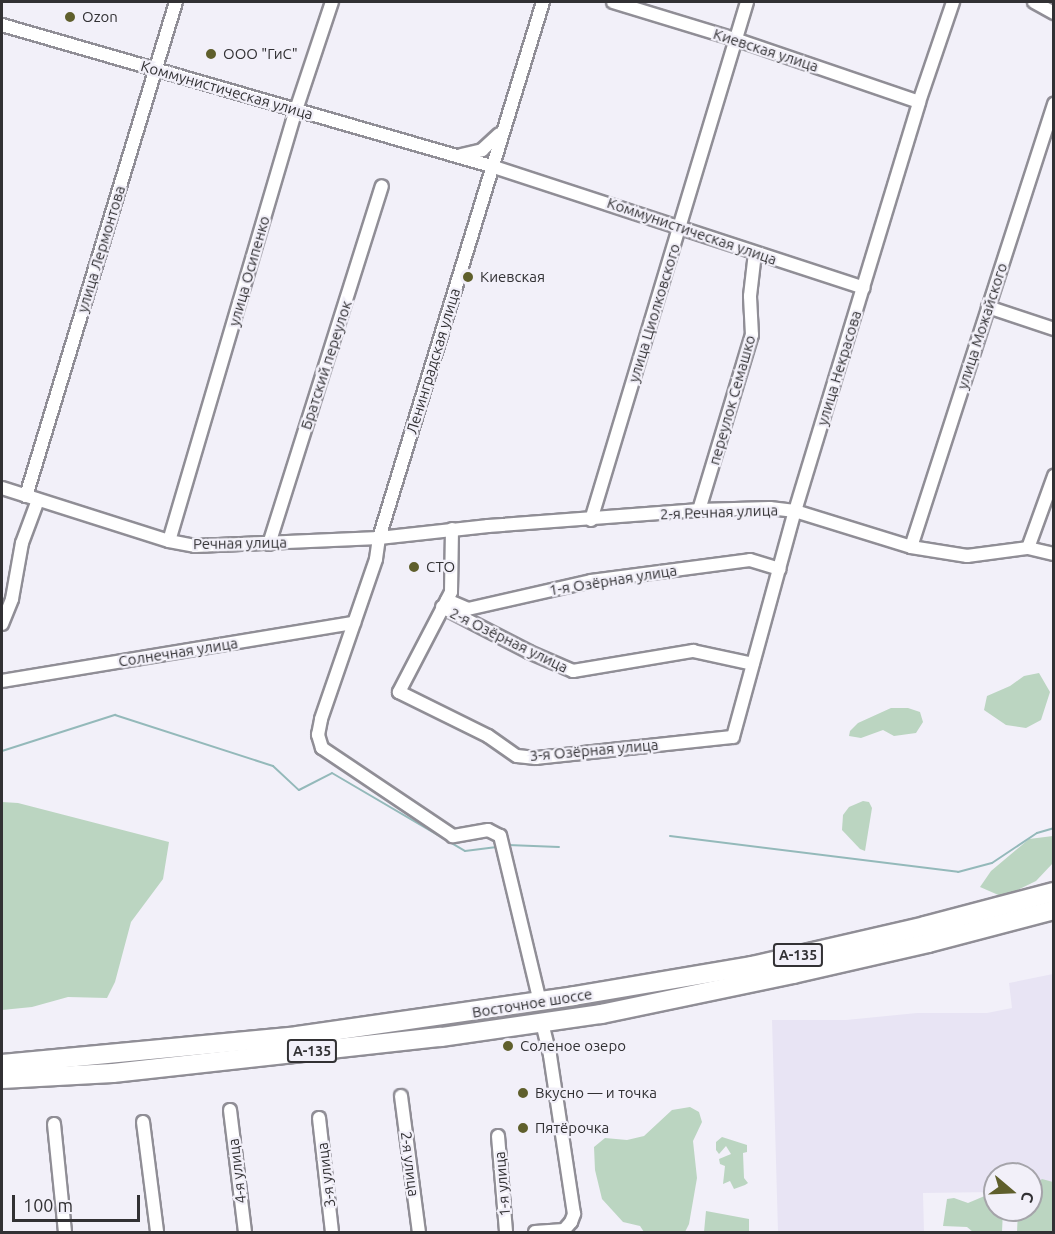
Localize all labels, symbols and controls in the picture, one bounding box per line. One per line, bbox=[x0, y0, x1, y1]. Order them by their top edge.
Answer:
place label: Ozon bbox=[82, 8, 118, 26]
marker: Ozon bbox=[63, 10, 77, 24]
street label: Киевская улица bbox=[711, 25, 821, 75]
place label: ООО "ГиС" bbox=[223, 45, 298, 63]
marker: ООО "ГиС" bbox=[204, 47, 218, 61]
street label: Коммунистическая улица bbox=[139, 57, 315, 123]
street label: улица Лермонтова bbox=[73, 183, 129, 315]
street label: Коммунистическая улица bbox=[605, 193, 779, 269]
street label: улица Осипенко bbox=[225, 214, 273, 328]
street label: улица Циолковского bbox=[624, 242, 684, 384]
street label: улица Можайского bbox=[953, 261, 1011, 391]
place label: Киевская bbox=[480, 268, 545, 286]
marker: Киевская bbox=[461, 270, 475, 284]
street label: Ленинградская улица bbox=[402, 286, 464, 436]
street label: Братский переулок bbox=[297, 298, 355, 432]
street label: улица Некрасова bbox=[813, 308, 865, 428]
street label: переулок Семашко bbox=[705, 333, 759, 467]
street label: 2-я Речная улица bbox=[660, 501, 778, 523]
street label: Речная улица bbox=[193, 533, 287, 553]
place label: СТО bbox=[426, 558, 455, 576]
marker: СТО bbox=[407, 560, 421, 574]
street label: 1-я Озёрная улица bbox=[548, 561, 678, 599]
street label: 2-я Озёрная улица bbox=[447, 604, 571, 676]
street label: Солнечная улица bbox=[117, 634, 239, 670]
street label: 3-я Озёрная улица bbox=[529, 735, 659, 765]
road number: А-135 bbox=[772, 944, 824, 966]
street label: Восточное шоссе bbox=[471, 985, 593, 1021]
place label: Соленое озеро bbox=[520, 1037, 626, 1055]
marker: Соленое озеро bbox=[501, 1039, 515, 1053]
road number: А-135 bbox=[286, 1040, 338, 1062]
place label: Вкусно — и точка bbox=[535, 1084, 657, 1102]
marker: Вкусно — и точка bbox=[516, 1086, 530, 1100]
place label: Пятёрочка bbox=[535, 1119, 609, 1137]
marker: Пятёрочка bbox=[516, 1121, 530, 1135]
street label: 2-я улица bbox=[397, 1130, 423, 1198]
street label: 4-я улица bbox=[224, 1137, 250, 1205]
street label: 3-я улица bbox=[313, 1141, 339, 1209]
street label: 1-я улица bbox=[490, 1151, 514, 1217]
north arrow bbox=[983, 1162, 1043, 1222]
scale bar bbox=[15, 1183, 142, 1221]
text: С bbox=[1018, 1189, 1038, 1205]
text: 100 m bbox=[23, 1195, 73, 1215]

